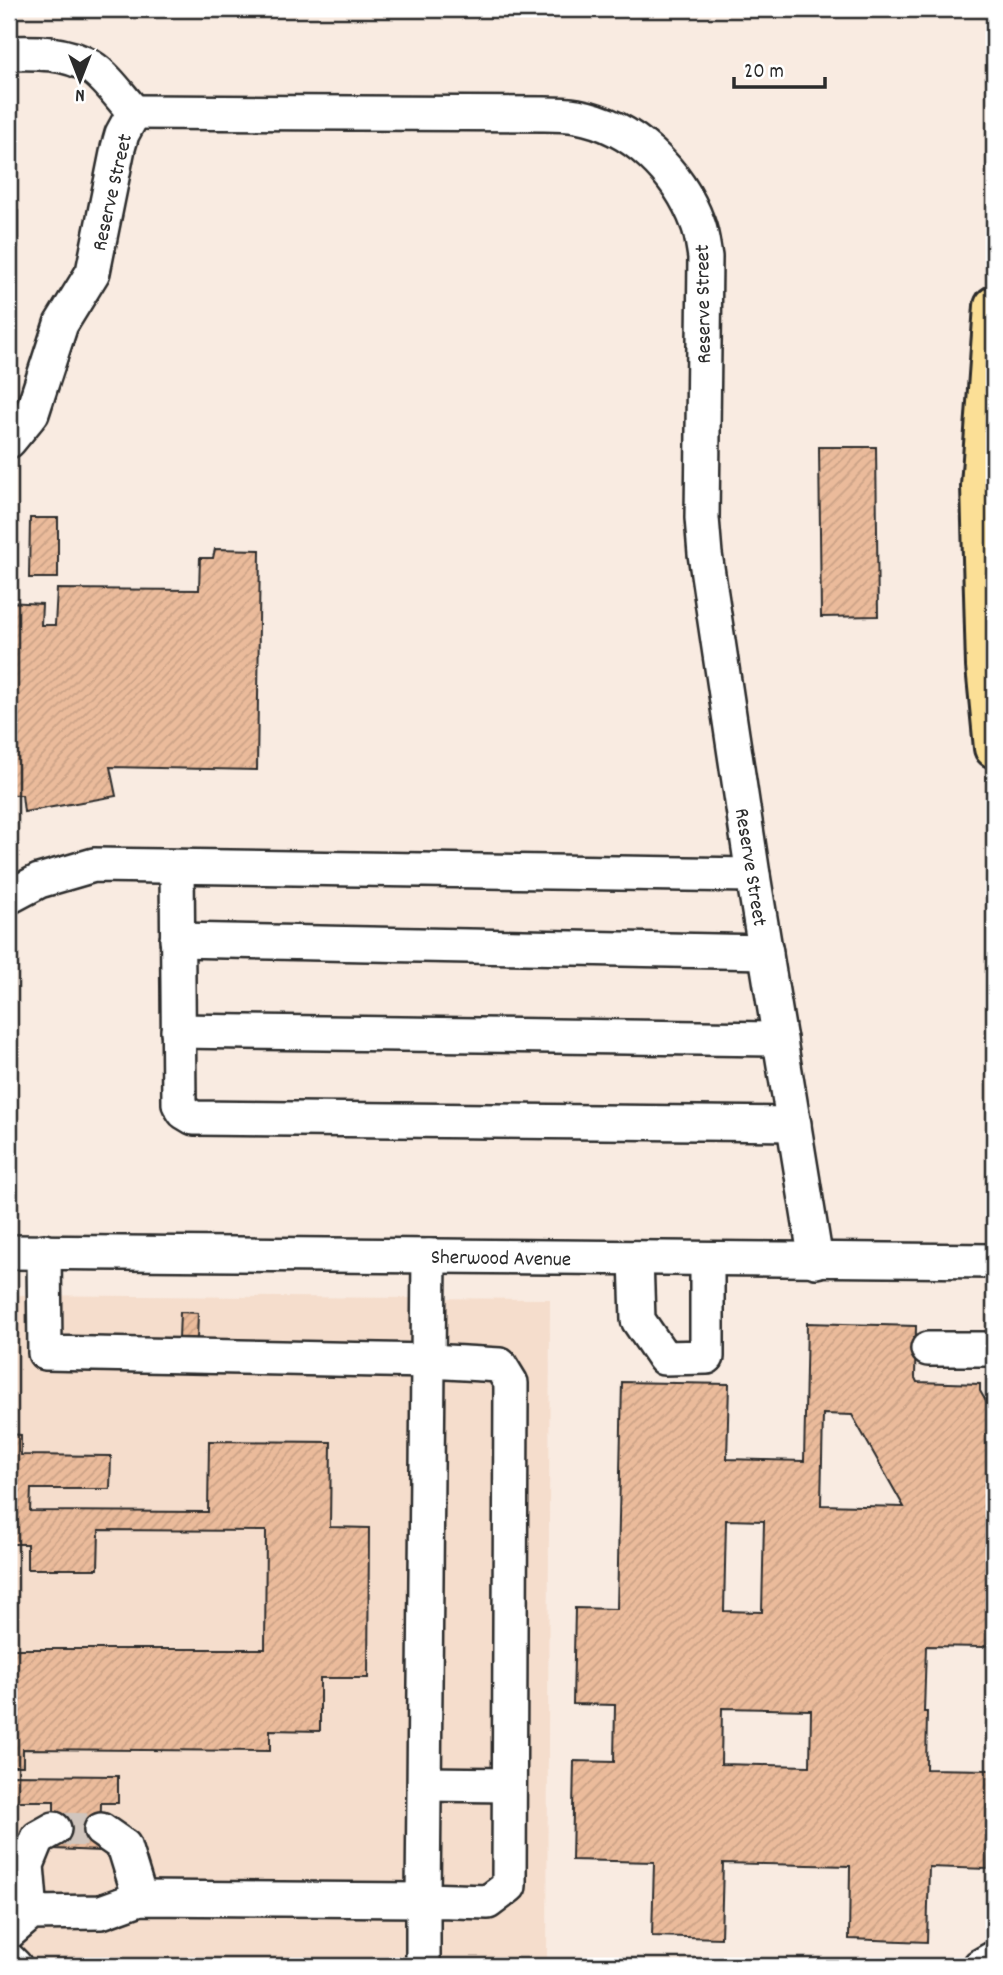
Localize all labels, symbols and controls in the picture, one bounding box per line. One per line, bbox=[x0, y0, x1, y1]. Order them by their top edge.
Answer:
north arrow bbox=[46, 46, 116, 116]
scale bar bbox=[734, 46, 824, 90]
text: 20 m bbox=[744, 58, 784, 88]
text: N bbox=[75, 80, 85, 107]
street label: Reserve Street bbox=[86, 131, 142, 254]
street label: Reserve Street bbox=[689, 244, 721, 364]
street label: Reserve Street bbox=[725, 806, 773, 929]
street label: Sherwood Avenue bbox=[431, 1244, 571, 1276]

